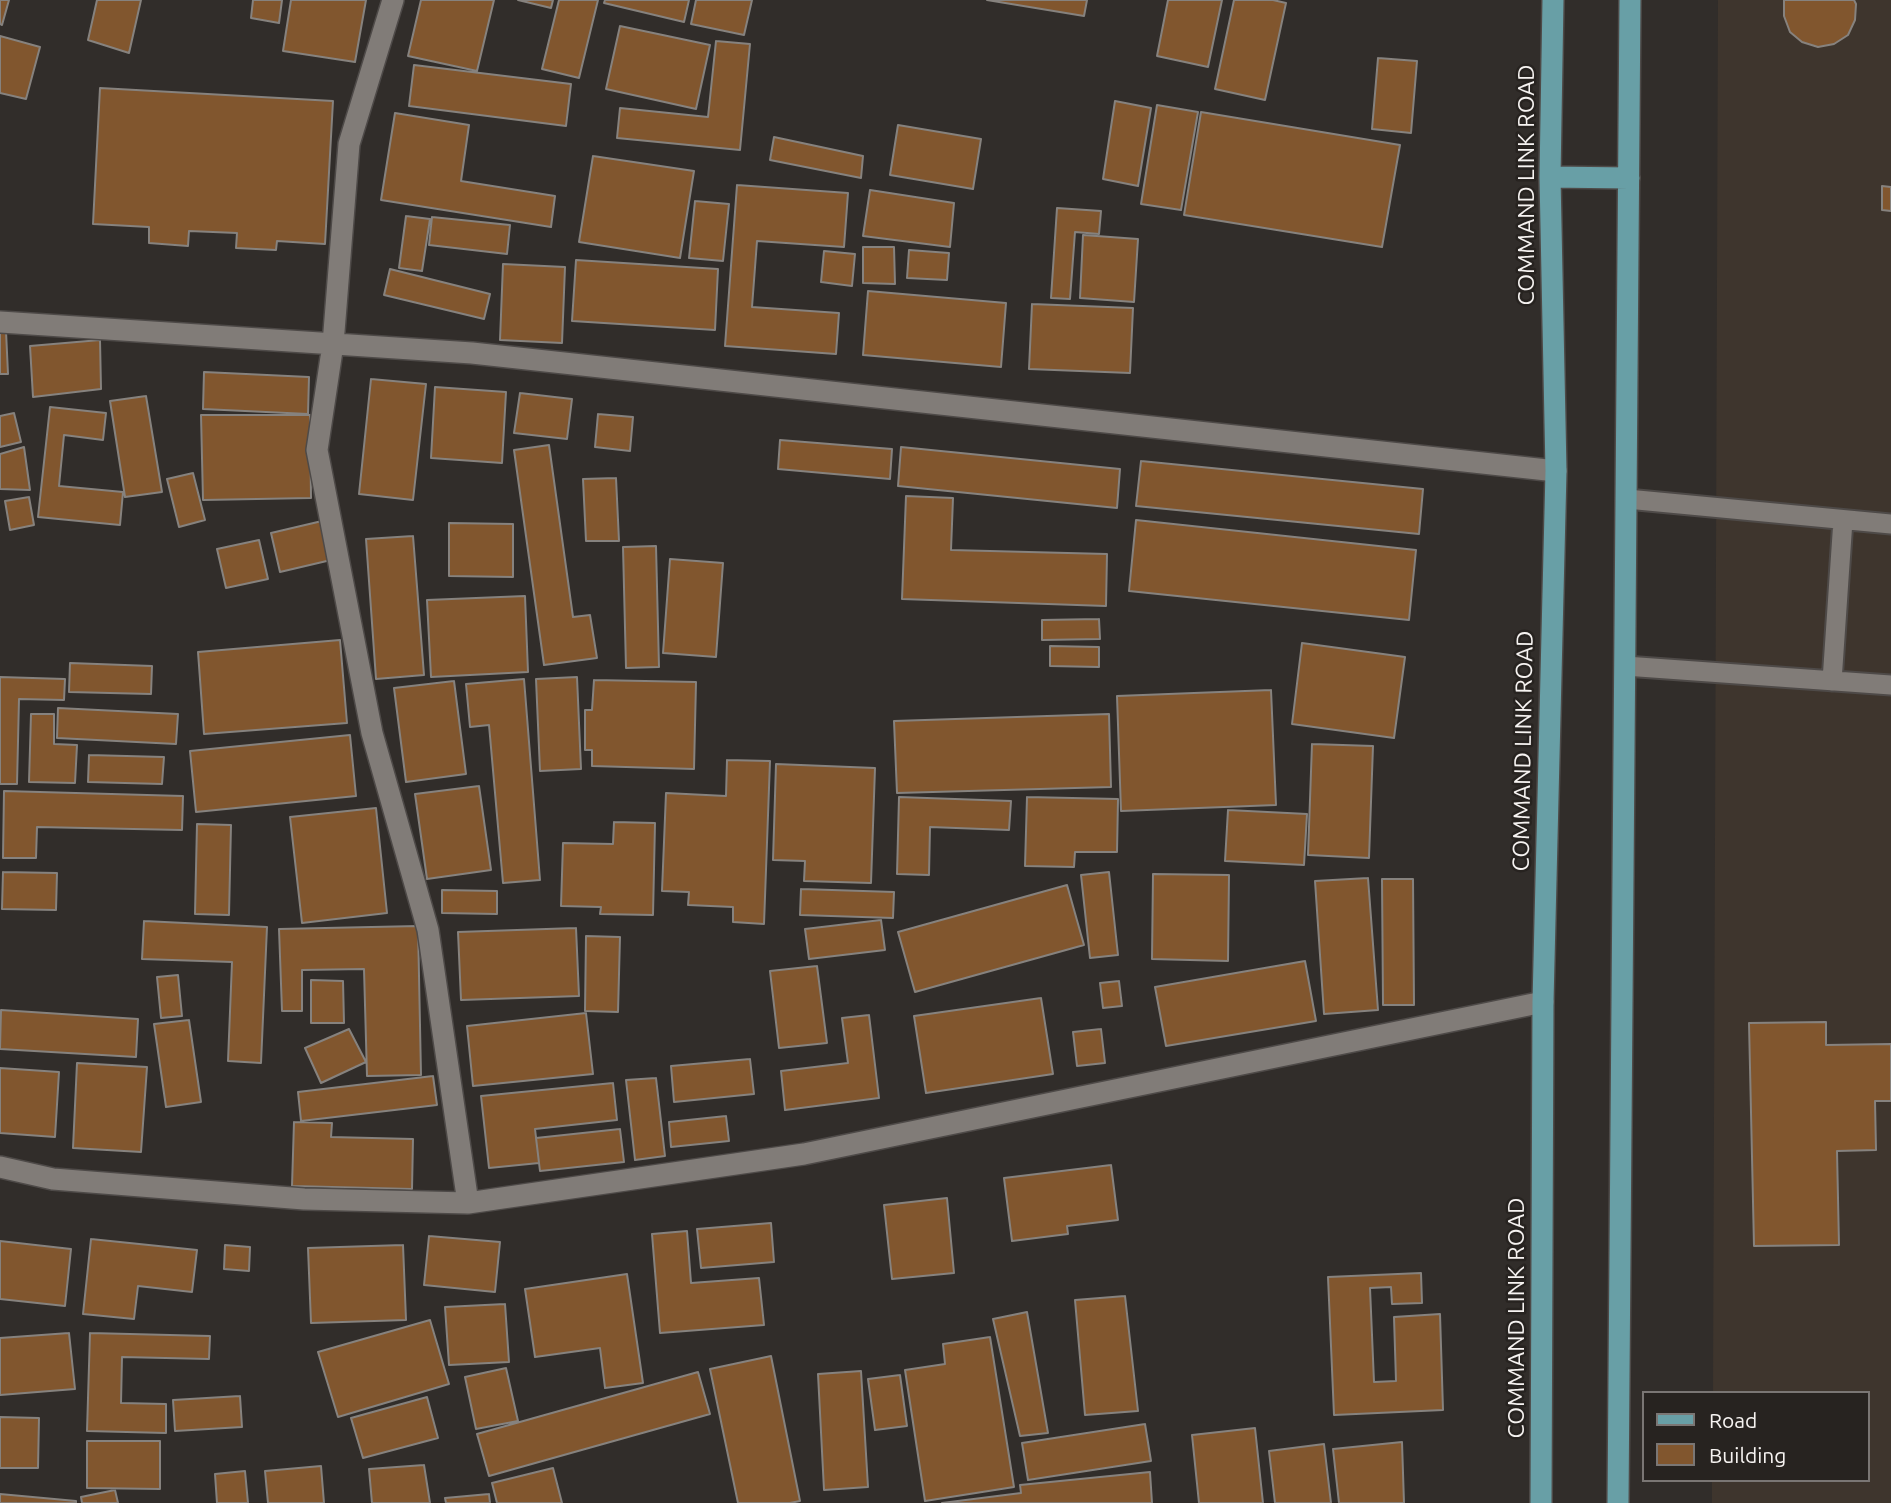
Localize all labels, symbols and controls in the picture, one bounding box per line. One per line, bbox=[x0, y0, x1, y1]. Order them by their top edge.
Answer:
street label: COMMAND LINK ROAD bbox=[1512, 65, 1540, 305]
street label: COMMAND LINK ROAD bbox=[1507, 630, 1539, 872]
street label: COMMAND LINK ROAD bbox=[1502, 1198, 1530, 1438]
legend bbox=[1643, 1391, 1870, 1482]
text: Road bbox=[1709, 1408, 1757, 1432]
text: Building bbox=[1709, 1443, 1786, 1467]

